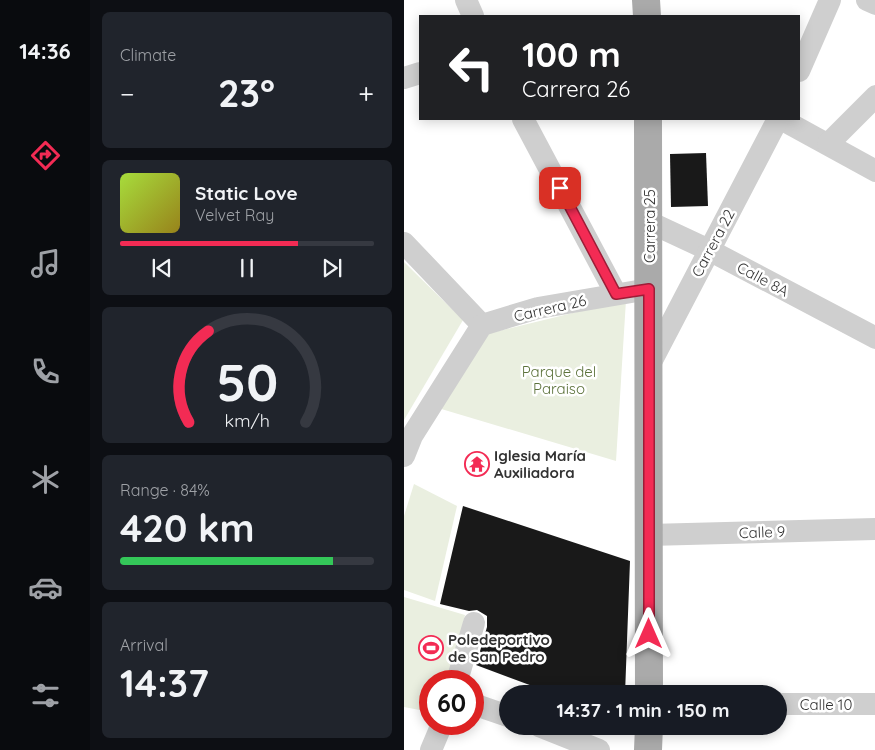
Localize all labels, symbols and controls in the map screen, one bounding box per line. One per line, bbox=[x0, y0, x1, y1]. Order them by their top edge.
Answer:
text: 100 m bbox=[522, 32, 621, 76]
icon: left bbox=[439, 35, 504, 100]
text: 14:36 bbox=[19, 37, 71, 65]
text: Climate bbox=[120, 45, 176, 65]
text: 23° bbox=[218, 69, 275, 117]
text: Carrera 26 bbox=[522, 75, 630, 103]
text: − bbox=[120, 76, 135, 111]
text: + bbox=[358, 76, 374, 111]
icon: directions bbox=[28, 138, 63, 173]
pin bbox=[539, 167, 581, 209]
icon: arrive bbox=[546, 174, 574, 202]
text: Static Love bbox=[195, 181, 298, 205]
street label: Carrera 25 bbox=[640, 189, 659, 263]
text: Velvet Ray bbox=[195, 205, 274, 225]
street label: Carrera 22 bbox=[687, 206, 739, 280]
icon: music bbox=[28, 246, 63, 281]
icon: previous bbox=[148, 254, 176, 282]
icon: pause bbox=[233, 254, 261, 282]
icon: next bbox=[318, 254, 346, 282]
street label: Calle 8A bbox=[734, 257, 792, 301]
street label: Carrera 26 bbox=[512, 290, 588, 326]
text: 50 bbox=[216, 349, 278, 414]
icon: phone bbox=[28, 354, 63, 389]
park label: Parque del Paraiso bbox=[522, 362, 596, 398]
text: km/h bbox=[224, 409, 270, 431]
place label: Iglesia María Auxiliadora bbox=[494, 446, 586, 482]
temple icon: Iglesia María Auxiliadora bbox=[464, 451, 490, 477]
icon: climate bbox=[28, 462, 63, 497]
text: Range · 84% bbox=[120, 480, 210, 500]
text: 420 km bbox=[120, 504, 255, 552]
street label: Calle 9 bbox=[738, 522, 786, 542]
icon: car bbox=[28, 570, 63, 605]
position arrow bbox=[622, 607, 674, 659]
place label: Poledeportivo de San Pedro bbox=[448, 630, 550, 666]
text: Arrival bbox=[120, 635, 168, 655]
sports icon: Poledeportivo de San Pedro bbox=[418, 635, 444, 661]
text: 14:37 bbox=[120, 659, 209, 707]
speed limit sign: 60 bbox=[419, 670, 484, 735]
icon: filters bbox=[28, 678, 63, 713]
street label: Calle 10 bbox=[800, 695, 852, 714]
text: 14:37 · 1 min · 150 m bbox=[557, 698, 729, 722]

